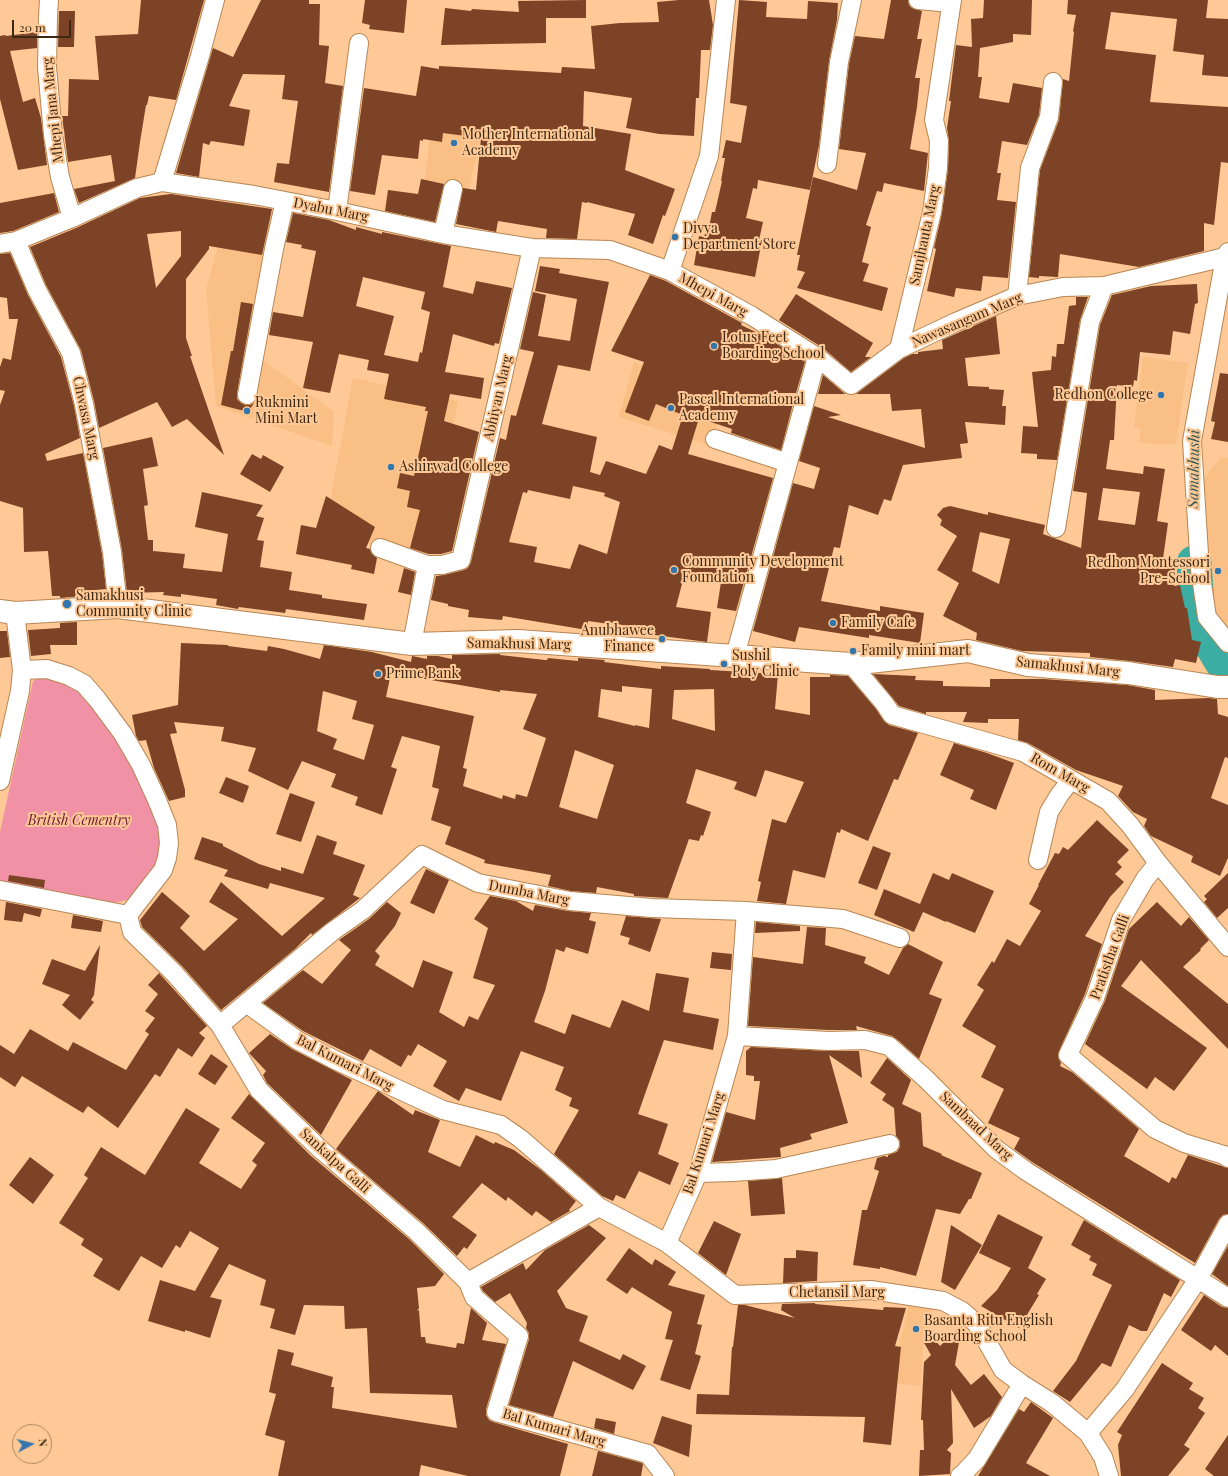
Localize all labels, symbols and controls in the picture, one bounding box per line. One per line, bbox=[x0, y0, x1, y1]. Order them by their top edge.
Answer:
scale bar bbox=[14, 12, 73, 38]
text: 20 m bbox=[19, 19, 46, 35]
street label: Mhepi Jana Marg bbox=[39, 56, 67, 164]
place label: Mother International Academy bbox=[462, 127, 594, 160]
marker: Mother International Academy bbox=[449, 138, 459, 148]
street label: Samjhauta Marg bbox=[906, 183, 944, 287]
street label: Dyabu Marg bbox=[292, 194, 370, 226]
place label: Divya Department Store bbox=[683, 221, 796, 254]
marker: Divya Department Store bbox=[670, 232, 680, 242]
street label: Mhepi Marg bbox=[676, 269, 750, 321]
street label: Nawasangam Marg bbox=[909, 289, 1025, 351]
place label: Lotus Feet Boarding School bbox=[722, 330, 824, 362]
marker: Lotus Feet Boarding School bbox=[709, 341, 719, 351]
street label: Abhiyan Marg bbox=[480, 354, 516, 442]
street label: Chwasa Marg bbox=[69, 375, 103, 461]
place label: Redhon College bbox=[1055, 387, 1153, 403]
marker: Redhon College bbox=[1156, 390, 1166, 400]
place label: Pascal International Academy bbox=[679, 392, 804, 424]
place label: Rukmini Mini Mart bbox=[255, 395, 318, 428]
marker: Pascal International Academy bbox=[666, 403, 676, 413]
marker: Rukmini Mini Mart bbox=[242, 406, 252, 416]
water label: Samakhushi bbox=[1184, 430, 1204, 508]
place label: Ashirwad College bbox=[399, 459, 508, 475]
marker: Ashirwad College bbox=[386, 462, 396, 472]
place label: Community Development Foundation bbox=[682, 554, 844, 586]
place label: Redhon Montessori Pre-School bbox=[1087, 555, 1210, 588]
marker: Community Development Foundation bbox=[669, 565, 679, 575]
marker: Redhon Montessori Pre-School bbox=[1213, 566, 1223, 576]
place label: Samakhusi Community Clinic bbox=[76, 588, 191, 620]
marker: Samakhusi Community Clinic bbox=[61, 598, 73, 610]
place label: Family Cafe bbox=[841, 615, 915, 631]
marker: Family Cafe bbox=[828, 618, 838, 628]
place label: Anubhawee Finance bbox=[581, 623, 654, 656]
marker: Anubhawee Finance bbox=[657, 634, 667, 644]
street label: Samakhusi Marg bbox=[467, 635, 571, 653]
place label: Family mini mart bbox=[861, 643, 970, 659]
marker: Family mini mart bbox=[848, 646, 858, 656]
place label: Sushil Poly Clinic bbox=[732, 648, 799, 680]
street label: Samakhusi Marg bbox=[1015, 653, 1121, 681]
marker: Sushil Poly Clinic bbox=[719, 659, 729, 669]
place label: Prime Bank bbox=[386, 666, 459, 682]
marker: Prime Bank bbox=[373, 669, 383, 679]
street label: Rom Marg bbox=[1027, 749, 1093, 797]
park label: British Cementry bbox=[28, 813, 130, 829]
street label: Dumba Marg bbox=[487, 877, 571, 909]
street label: Pratistha Galli bbox=[1087, 912, 1133, 1002]
street label: Bal Kumari Marg bbox=[294, 1031, 396, 1095]
street label: Sambaad Marg bbox=[936, 1088, 1016, 1164]
street label: Bal Kumari Marg bbox=[680, 1090, 728, 1196]
street label: Sankalpa Galli bbox=[296, 1125, 374, 1197]
street label: Chetansil Marg bbox=[789, 1285, 885, 1301]
place label: Basanta Ritu English Boarding School bbox=[924, 1313, 1053, 1346]
marker: Basanta Ritu English Boarding School bbox=[911, 1324, 921, 1334]
street label: Bal Kumari Marg bbox=[501, 1405, 607, 1451]
north arrow bbox=[12, 1424, 52, 1464]
text: N bbox=[35, 1438, 51, 1447]

